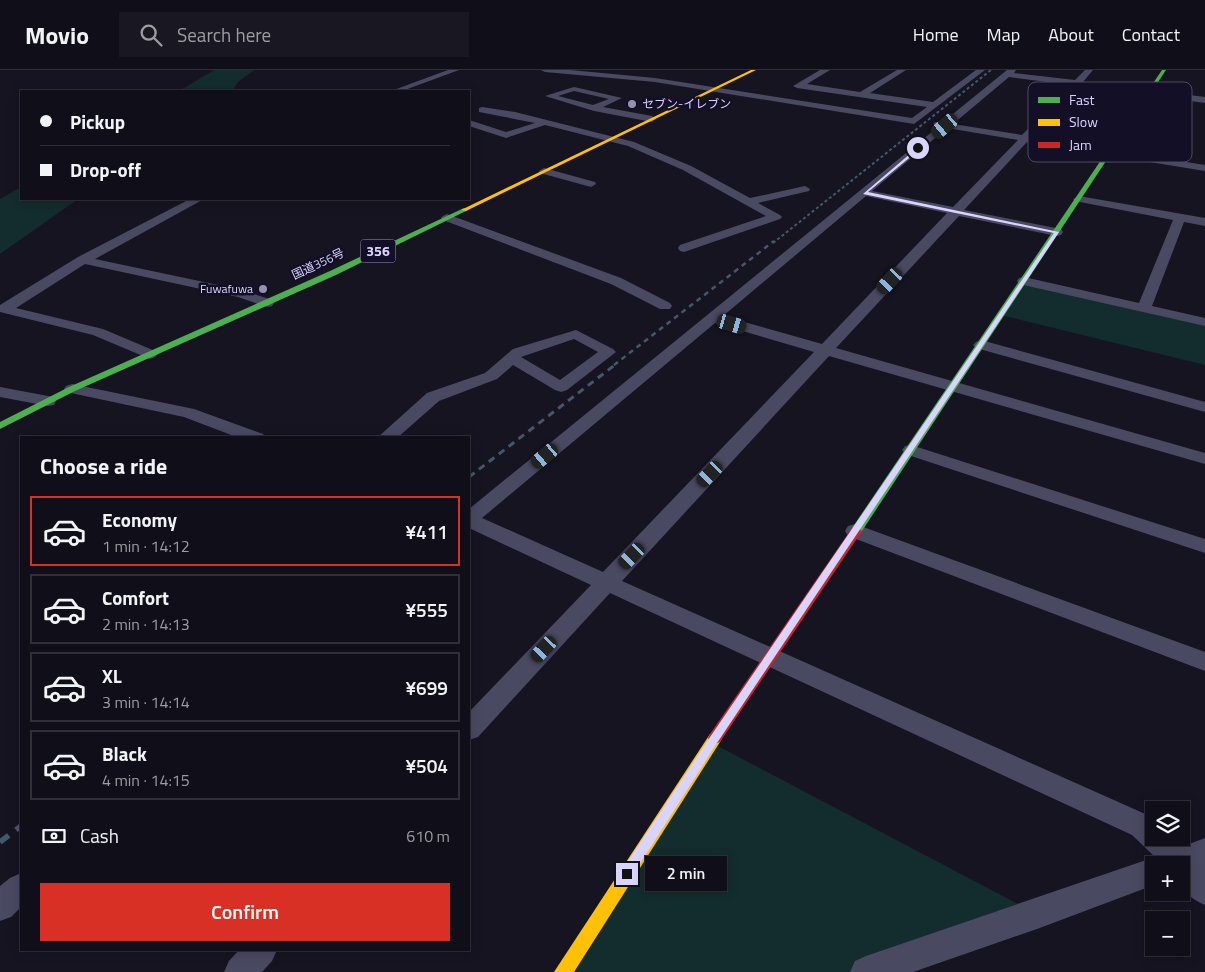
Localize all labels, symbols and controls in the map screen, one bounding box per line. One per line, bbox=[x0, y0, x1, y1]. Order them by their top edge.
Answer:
search box bbox=[119, 12, 469, 57]
text: Movio bbox=[25, 17, 89, 53]
text: Search here bbox=[177, 20, 271, 49]
icon: search bbox=[137, 21, 165, 49]
text: Home bbox=[913, 21, 959, 48]
text: Map bbox=[987, 21, 1020, 48]
text: About bbox=[1048, 21, 1094, 48]
text: Contact bbox=[1122, 21, 1180, 48]
legend bbox=[1028, 82, 1192, 162]
text: Fast bbox=[1069, 89, 1094, 110]
place label: セブン-イレブン bbox=[642, 94, 731, 113]
marker: セブン-イレブン bbox=[626, 98, 638, 110]
text: Pickup bbox=[70, 107, 125, 136]
car bbox=[928, 111, 961, 141]
text: Slow bbox=[1069, 111, 1098, 132]
text: Jam bbox=[1069, 134, 1092, 155]
route start bbox=[907, 137, 929, 159]
text: Drop-off bbox=[70, 155, 141, 184]
road number: 356 bbox=[360, 240, 396, 262]
street label: 国道356号 bbox=[288, 243, 347, 284]
car bbox=[874, 265, 905, 297]
place label: Fuwafuwa bbox=[200, 279, 253, 298]
marker: Fuwafuwa bbox=[257, 283, 269, 295]
car bbox=[715, 313, 748, 335]
car bbox=[528, 441, 561, 471]
text: Choose a ride bbox=[40, 449, 167, 483]
car bbox=[694, 458, 725, 490]
text: Economy bbox=[102, 505, 177, 534]
icon: car bbox=[42, 509, 87, 554]
text: ¥411 bbox=[405, 517, 448, 546]
text: 1 min · 14:12 bbox=[102, 534, 190, 558]
car bbox=[616, 540, 647, 572]
text: Comfort bbox=[102, 583, 169, 612]
icon: car bbox=[42, 587, 87, 632]
text: ¥555 bbox=[405, 595, 448, 624]
text: 2 min · 14:13 bbox=[102, 612, 190, 636]
car bbox=[528, 633, 559, 665]
text: XL bbox=[102, 661, 122, 690]
icon: car bbox=[42, 665, 87, 710]
text: ¥699 bbox=[405, 673, 448, 702]
text: 3 min · 14:14 bbox=[102, 690, 190, 714]
text: Black bbox=[102, 739, 147, 768]
icon: car bbox=[42, 743, 87, 788]
text: ¥504 bbox=[405, 751, 448, 780]
text: 4 min · 14:15 bbox=[102, 768, 190, 792]
map controls bbox=[1145, 801, 1190, 956]
button: layers bbox=[1145, 801, 1190, 846]
text: Cash bbox=[80, 821, 119, 850]
icon: cash bbox=[40, 822, 68, 850]
text: 610 m bbox=[406, 824, 450, 848]
callout: 2 min bbox=[644, 856, 727, 892]
button: + bbox=[1145, 856, 1190, 901]
text: 2 min bbox=[667, 861, 705, 885]
route end bbox=[616, 863, 638, 885]
button: Confirm bbox=[40, 883, 450, 941]
button: − bbox=[1145, 911, 1190, 956]

